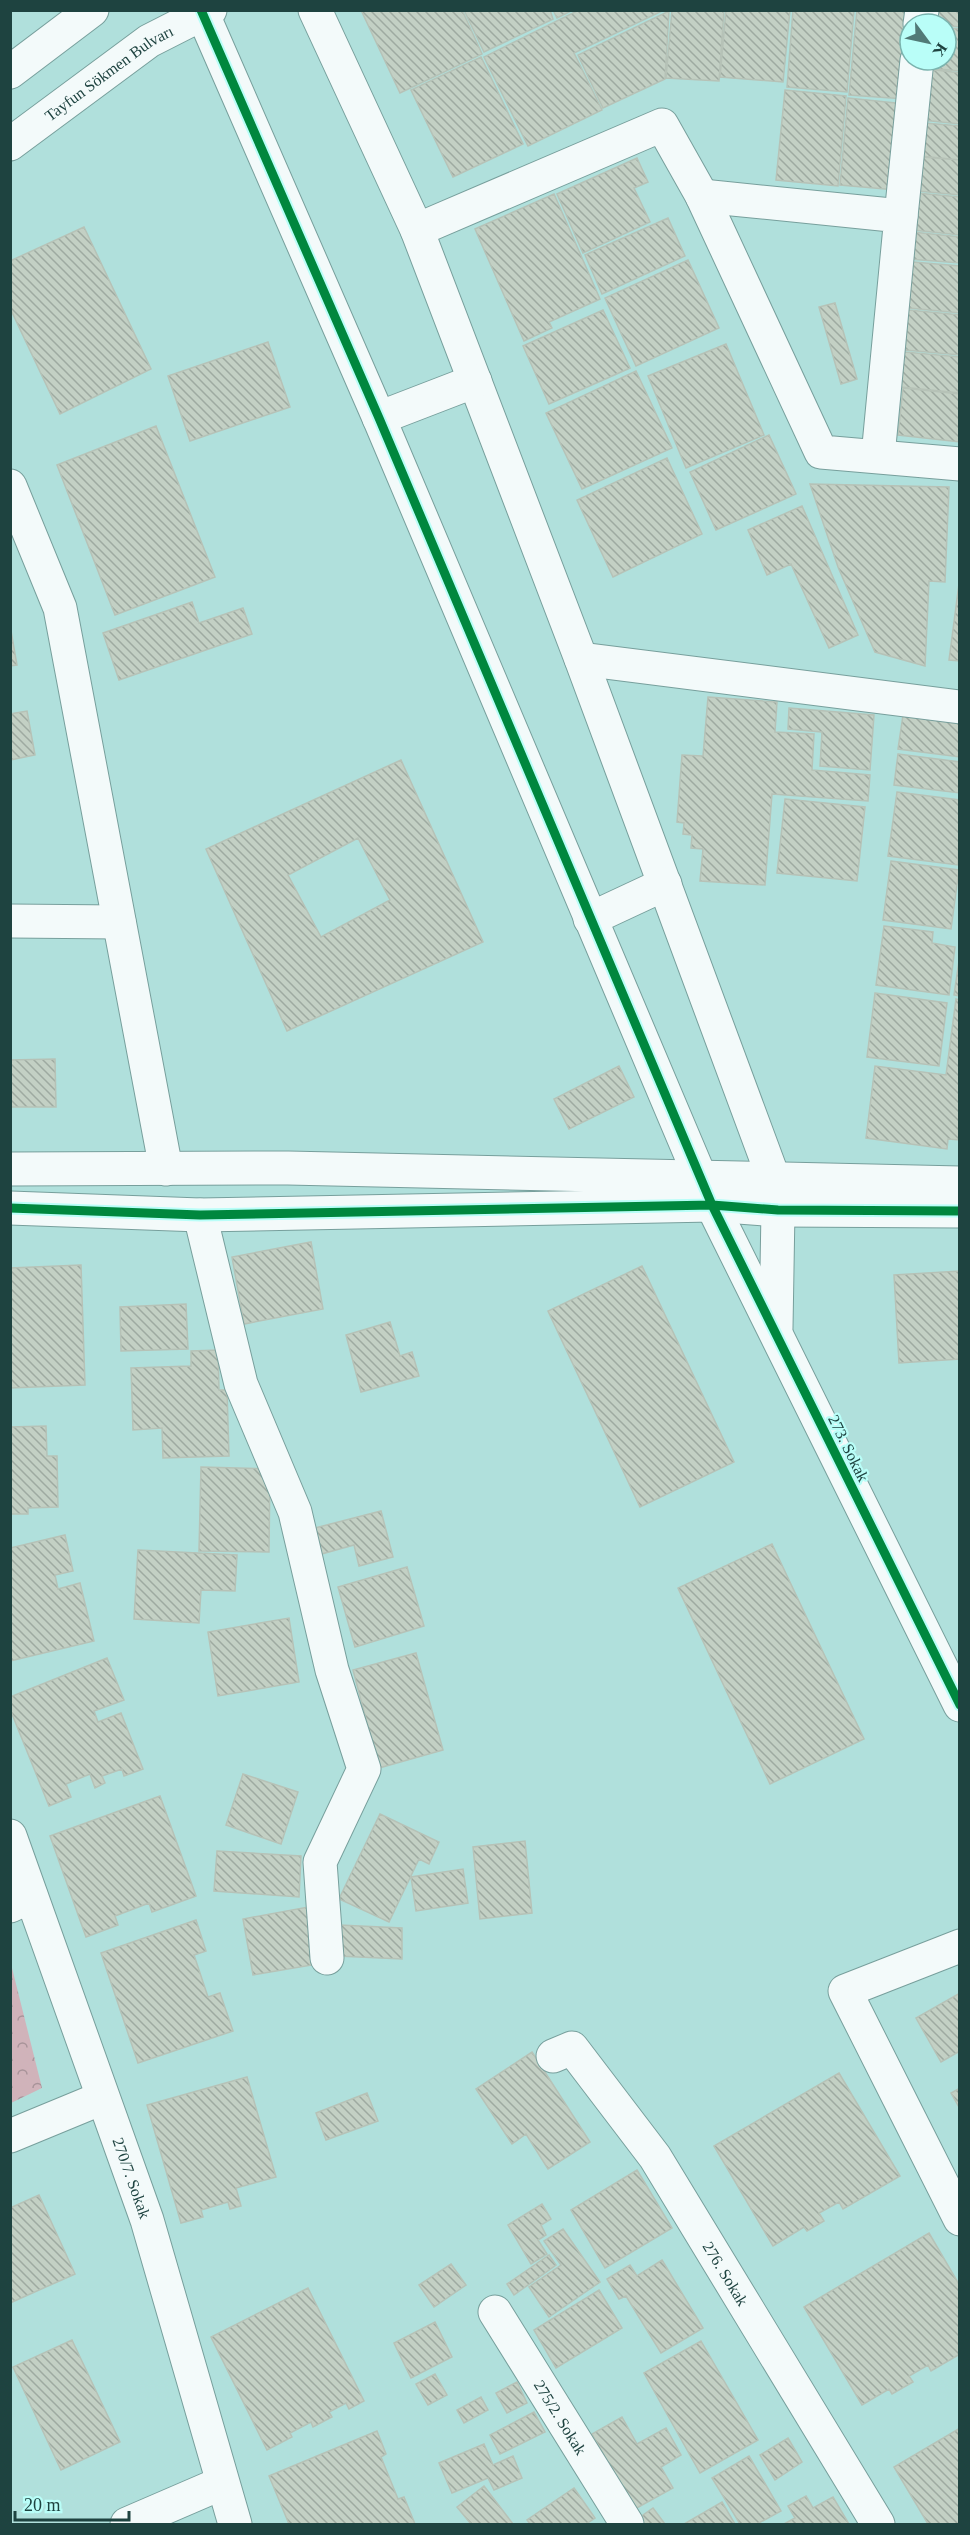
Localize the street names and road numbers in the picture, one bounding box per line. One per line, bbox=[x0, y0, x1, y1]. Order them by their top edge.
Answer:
street label: Tayfun Sökmen Bulvarı bbox=[42, 22, 177, 124]
street label: 273. Sokak bbox=[825, 1412, 872, 1484]
street label: 270/7. Sokak bbox=[109, 2135, 154, 2221]
street label: 276. Sokak bbox=[699, 2239, 751, 2309]
street label: 275/2. Sokak bbox=[531, 2377, 590, 2458]

